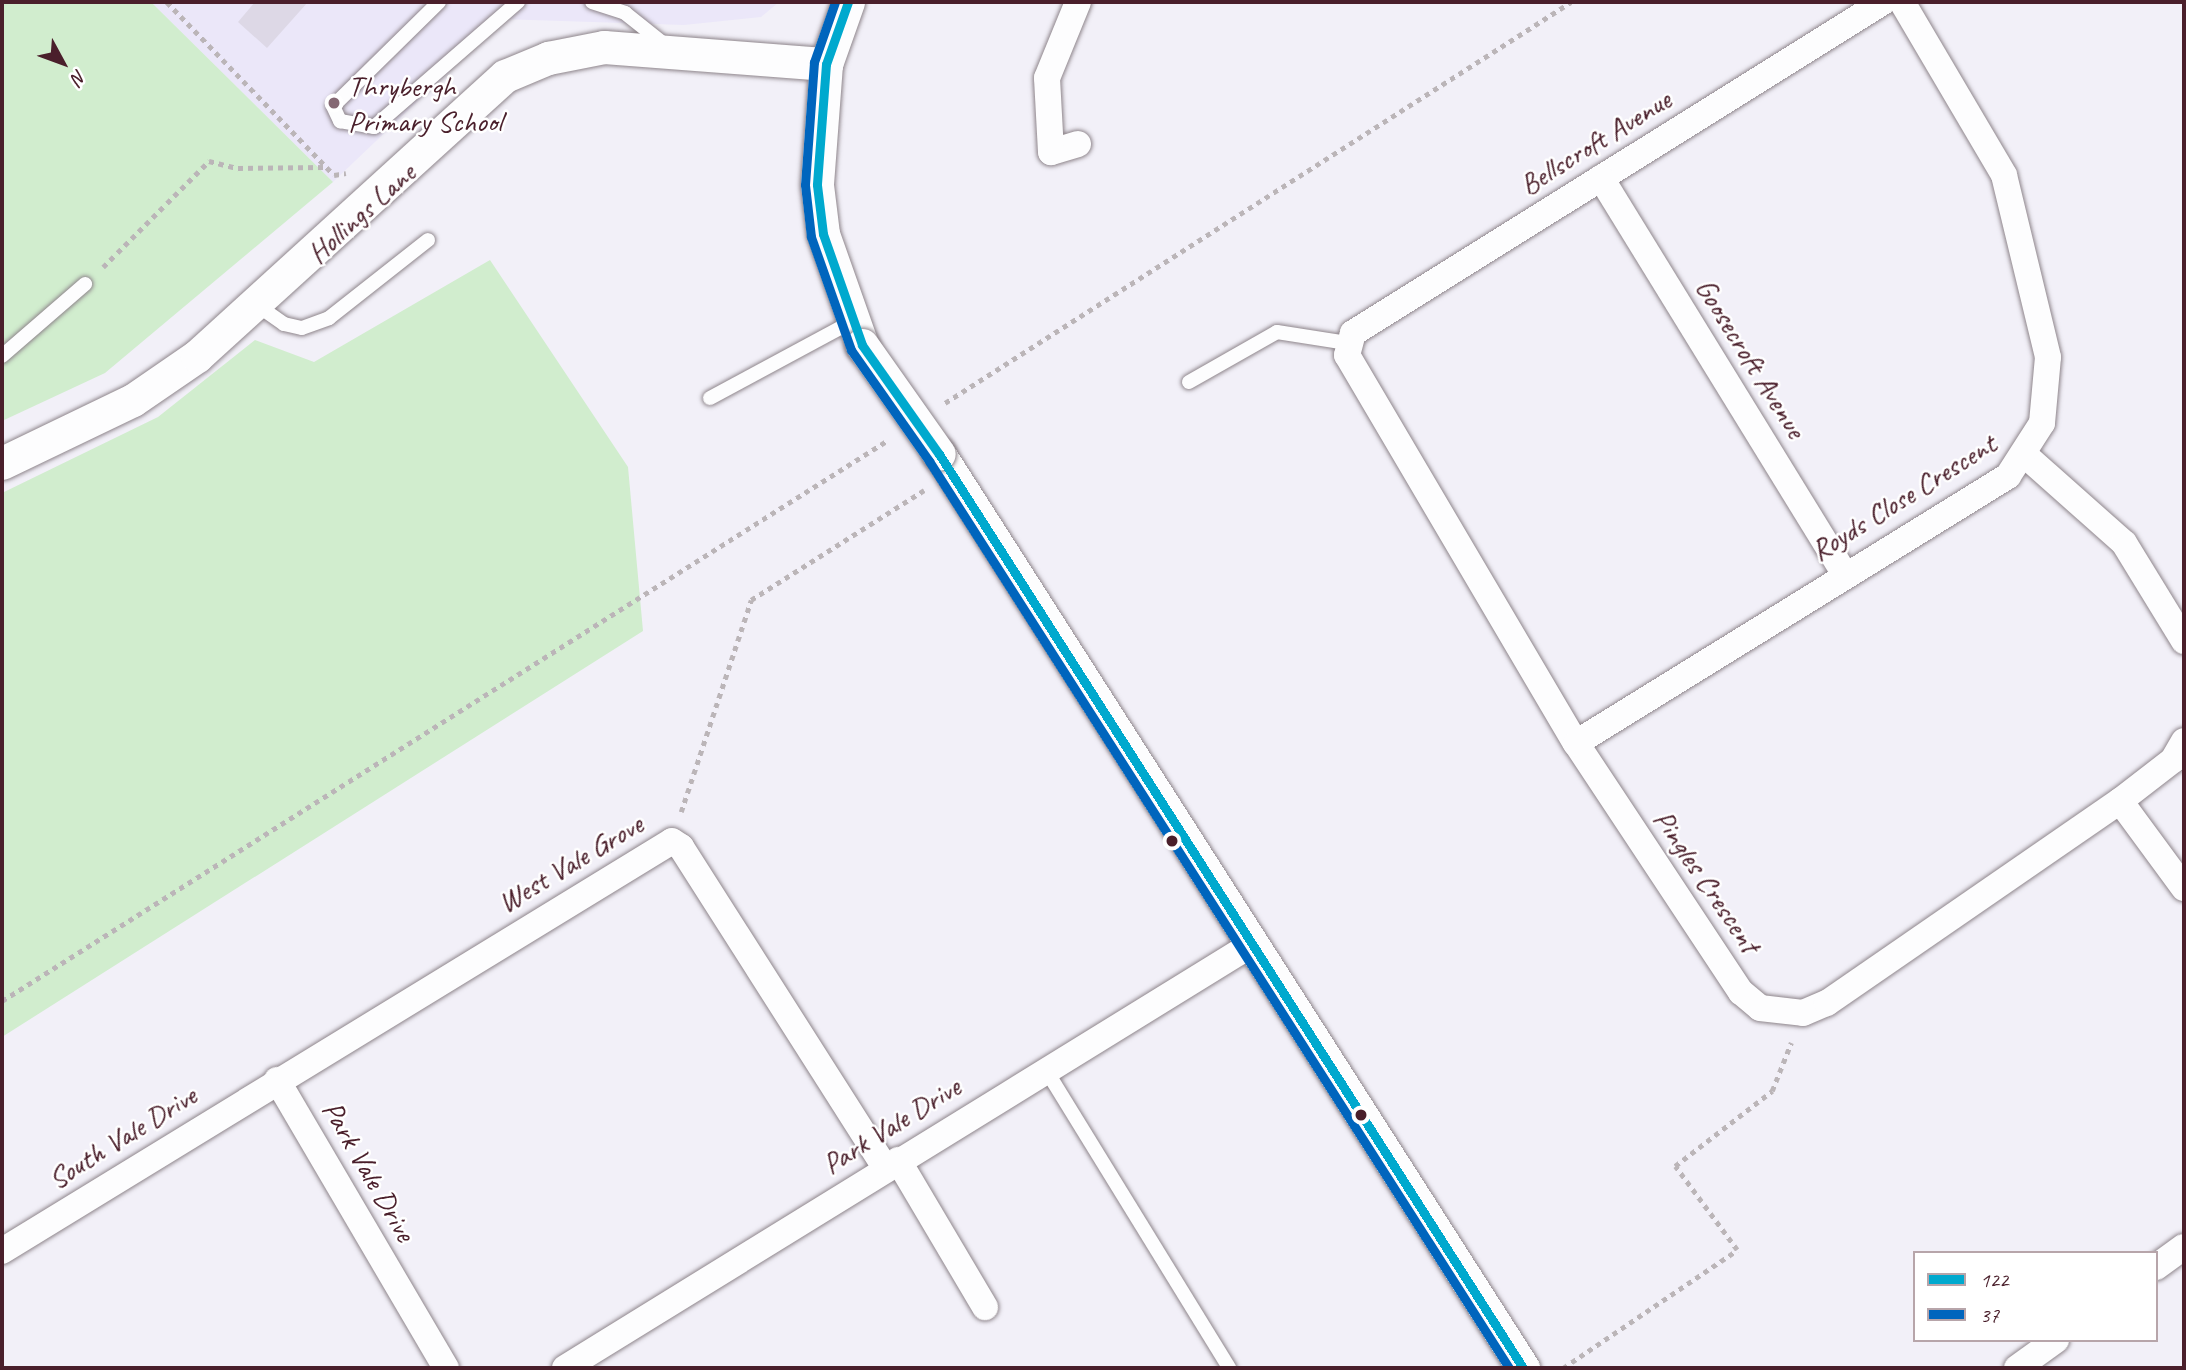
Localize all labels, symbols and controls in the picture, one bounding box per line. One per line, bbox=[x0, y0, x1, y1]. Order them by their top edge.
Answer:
north arrow bbox=[28, 28, 98, 98]
text: N bbox=[66, 64, 92, 89]
place label: Thrybergh Primary School bbox=[348, 68, 502, 138]
street label: Bellscroft Avenue bbox=[1513, 81, 1677, 203]
marker: Thrybergh Primary School bbox=[326, 95, 342, 111]
street label: Hollings Lane bbox=[299, 155, 423, 271]
street label: Goosecroft Avenue bbox=[1688, 272, 1814, 444]
street label: Royds Close Crescent bbox=[1804, 426, 2002, 568]
street label: Pingles Crescent bbox=[1646, 802, 1768, 960]
street label: West Vale Grove bbox=[491, 806, 649, 920]
unlabelled marker bbox=[1165, 834, 1179, 848]
street label: Park Vale Drive bbox=[815, 1068, 967, 1182]
street label: South Vale Drive bbox=[41, 1077, 203, 1197]
street label: Park Vale Drive bbox=[314, 1094, 424, 1248]
unlabelled marker bbox=[1354, 1108, 1368, 1122]
legend bbox=[1913, 1251, 2158, 1342]
text: 122 bbox=[1980, 1267, 2008, 1293]
text: 37 bbox=[1980, 1302, 1999, 1328]

